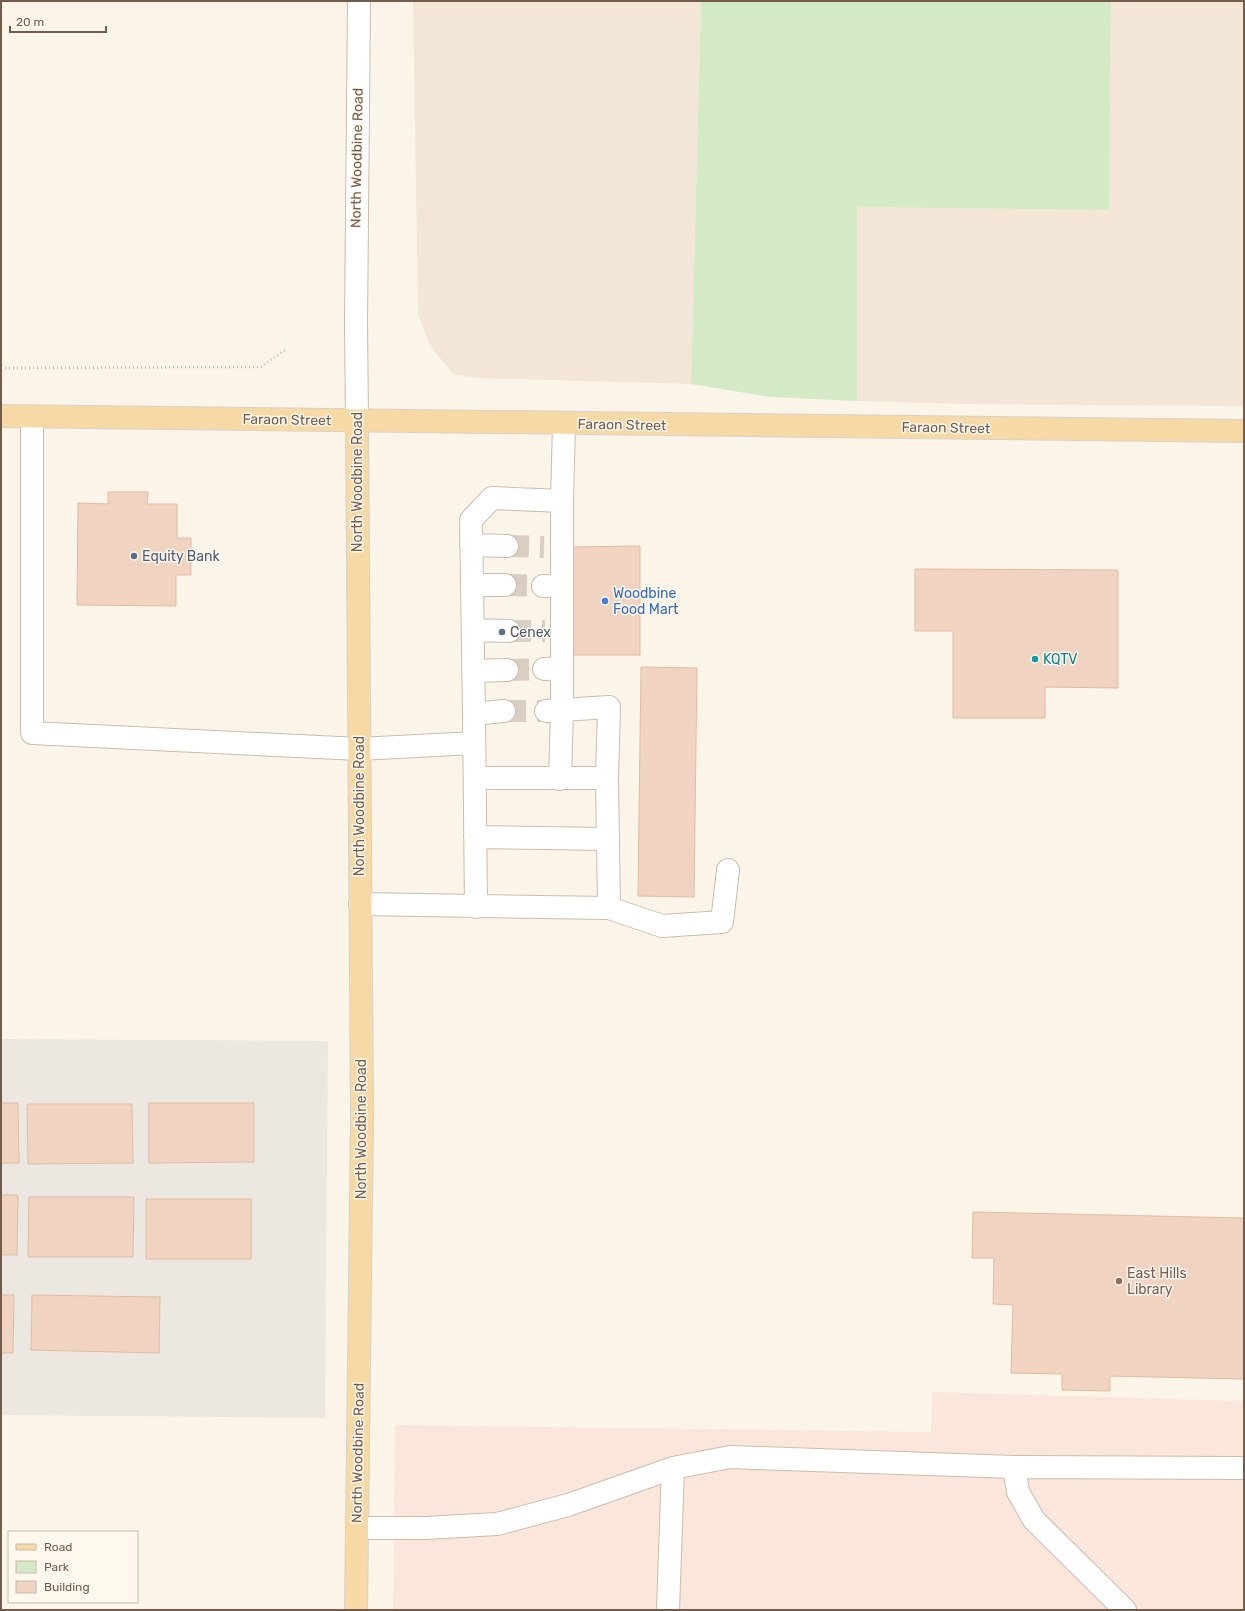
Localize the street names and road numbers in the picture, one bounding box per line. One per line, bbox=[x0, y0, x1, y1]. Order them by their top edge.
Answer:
street label: North Woodbine Road bbox=[347, 88, 367, 228]
street label: Faraon Street bbox=[242, 411, 332, 429]
street label: North Woodbine Road bbox=[349, 412, 366, 552]
street label: Faraon Street bbox=[577, 416, 667, 434]
street label: Faraon Street bbox=[901, 419, 991, 437]
street label: North Woodbine Road bbox=[351, 736, 368, 876]
street label: North Woodbine Road bbox=[353, 1059, 370, 1199]
street label: North Woodbine Road bbox=[348, 1383, 368, 1523]

